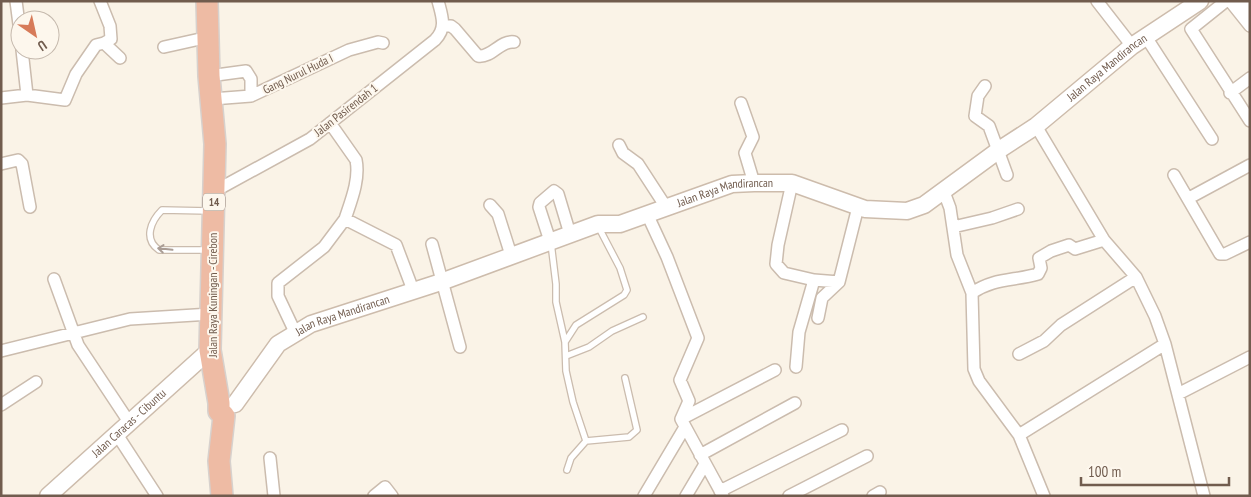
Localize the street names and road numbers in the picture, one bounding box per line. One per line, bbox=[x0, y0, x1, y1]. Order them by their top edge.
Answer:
street label: Jalan Raya Mandirancan bbox=[1063, 30, 1150, 105]
street label: Gang Nurul Huda I bbox=[260, 50, 335, 97]
street label: Jalan Pasirendah 1 bbox=[310, 80, 380, 140]
street label: Jalan Raya Mandirancan bbox=[674, 175, 773, 210]
road number: 14 bbox=[203, 193, 225, 210]
street label: Jalan Raya Kuningan - Cirebon bbox=[205, 233, 220, 358]
street label: Jalan Raya Mandirancan bbox=[292, 291, 391, 339]
street label: Jalan Caracas - Cibuntu bbox=[88, 385, 169, 461]

